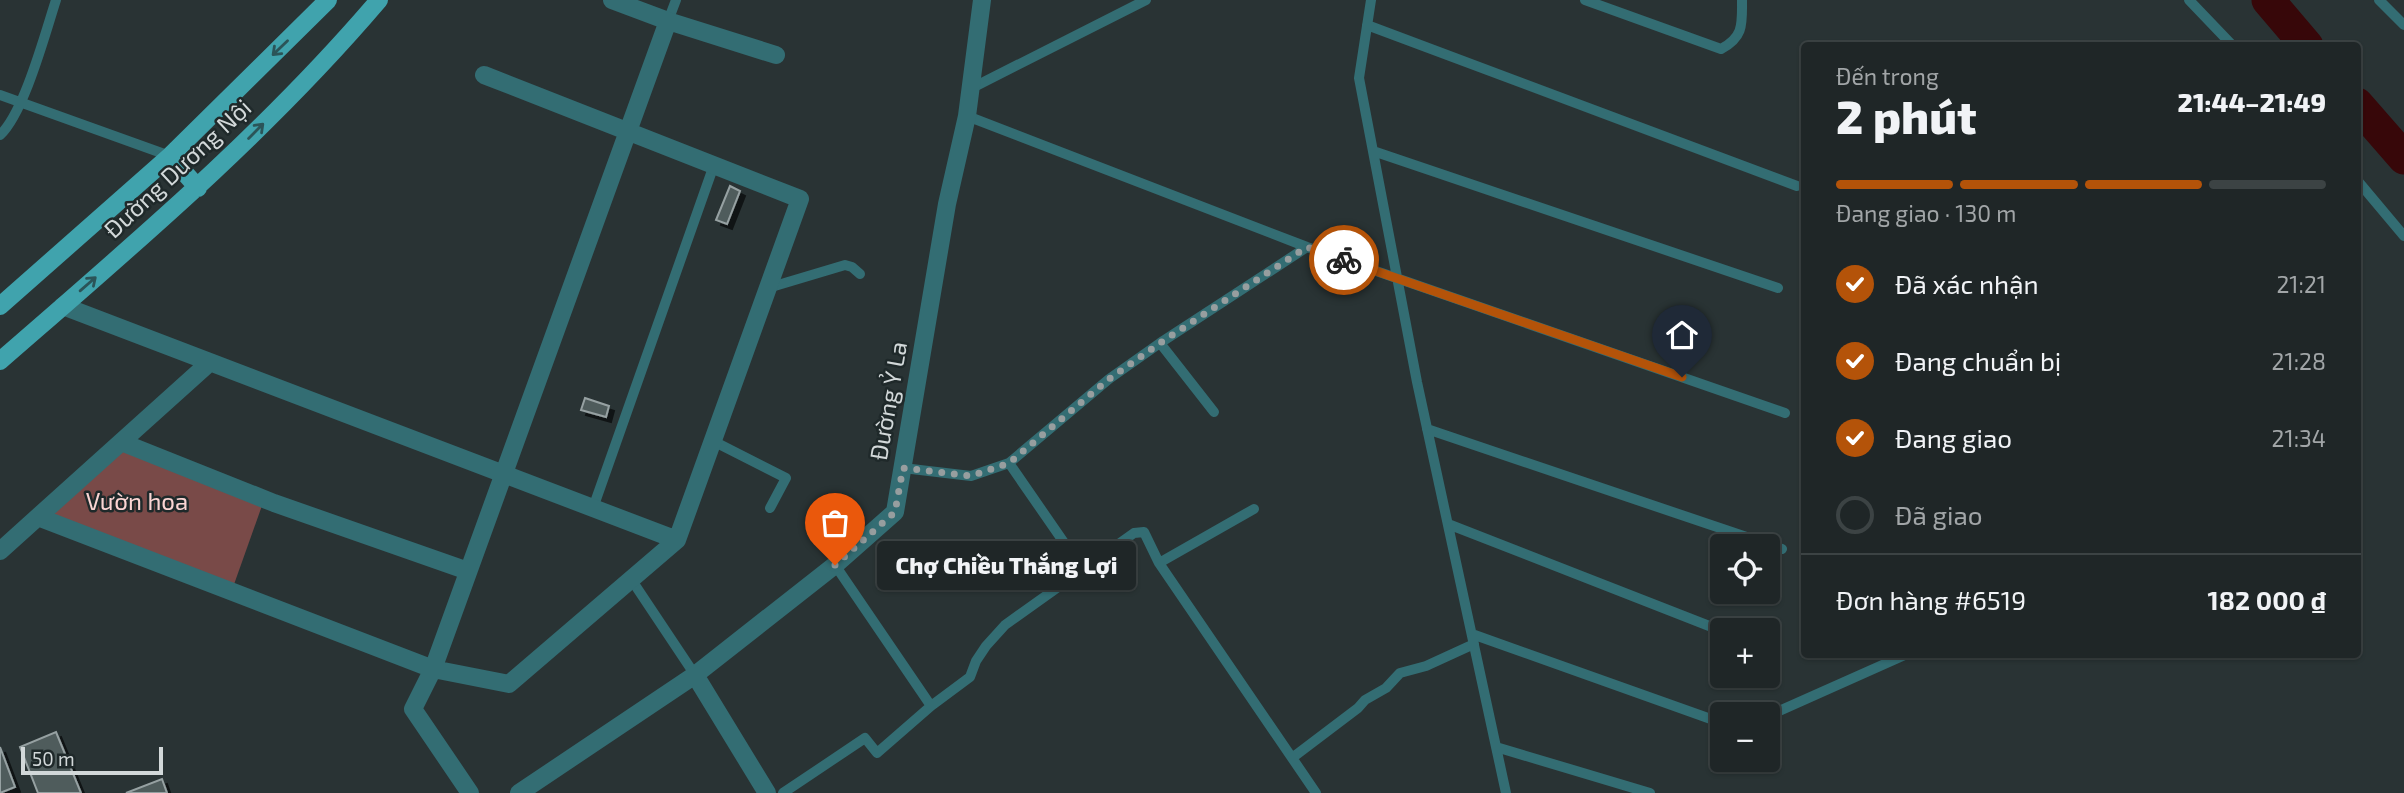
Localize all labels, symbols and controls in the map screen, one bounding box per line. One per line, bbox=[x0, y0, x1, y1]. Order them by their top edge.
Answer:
one-way arrow bbox=[272, 40, 289, 57]
text: Đến trong bbox=[1836, 62, 1939, 90]
text: 21:44–21:49 bbox=[2178, 86, 2326, 117]
text: 2 phút bbox=[1836, 88, 1977, 143]
street label: Đường Dương Nội bbox=[97, 92, 256, 243]
one-way arrow bbox=[247, 122, 264, 139]
text: Đang giao · 130 m bbox=[1836, 199, 2016, 227]
courier bbox=[1309, 225, 1379, 295]
icon: bike bbox=[1325, 241, 1363, 279]
icon: check bbox=[1836, 265, 1874, 303]
text: Đã xác nhận bbox=[1895, 268, 2039, 299]
text: 21:21 bbox=[2276, 270, 2326, 298]
one-way arrow bbox=[79, 276, 97, 292]
pin bbox=[1652, 305, 1712, 377]
icon: home bbox=[1663, 316, 1701, 354]
street label: Đường Ỷ La bbox=[863, 339, 912, 462]
icon: check bbox=[1836, 342, 1874, 380]
text: Đang chuẩn bị bbox=[1895, 345, 2061, 376]
text: 21:28 bbox=[2272, 347, 2326, 375]
icon: check bbox=[1836, 419, 1874, 457]
text: Đang giao bbox=[1895, 422, 2012, 453]
text: 21:34 bbox=[2272, 424, 2326, 452]
park label: Vườn hoa bbox=[86, 486, 188, 515]
pin bbox=[805, 493, 865, 565]
text: Đã giao bbox=[1895, 499, 1982, 530]
icon: bag bbox=[816, 504, 854, 542]
map controls bbox=[1710, 534, 1780, 772]
button: locate bbox=[1710, 534, 1780, 604]
callout: Chợ Chiều Thắng Lợi bbox=[877, 540, 1136, 590]
text: Chợ Chiều Thắng Lợi bbox=[896, 551, 1117, 579]
text: Đơn hàng #6519 bbox=[1836, 584, 2026, 615]
text: 182 000 ₫ bbox=[2208, 584, 2326, 615]
button: + bbox=[1710, 618, 1780, 688]
button: − bbox=[1710, 702, 1780, 772]
scale bar bbox=[21, 744, 163, 776]
text: 50 m bbox=[32, 747, 75, 770]

